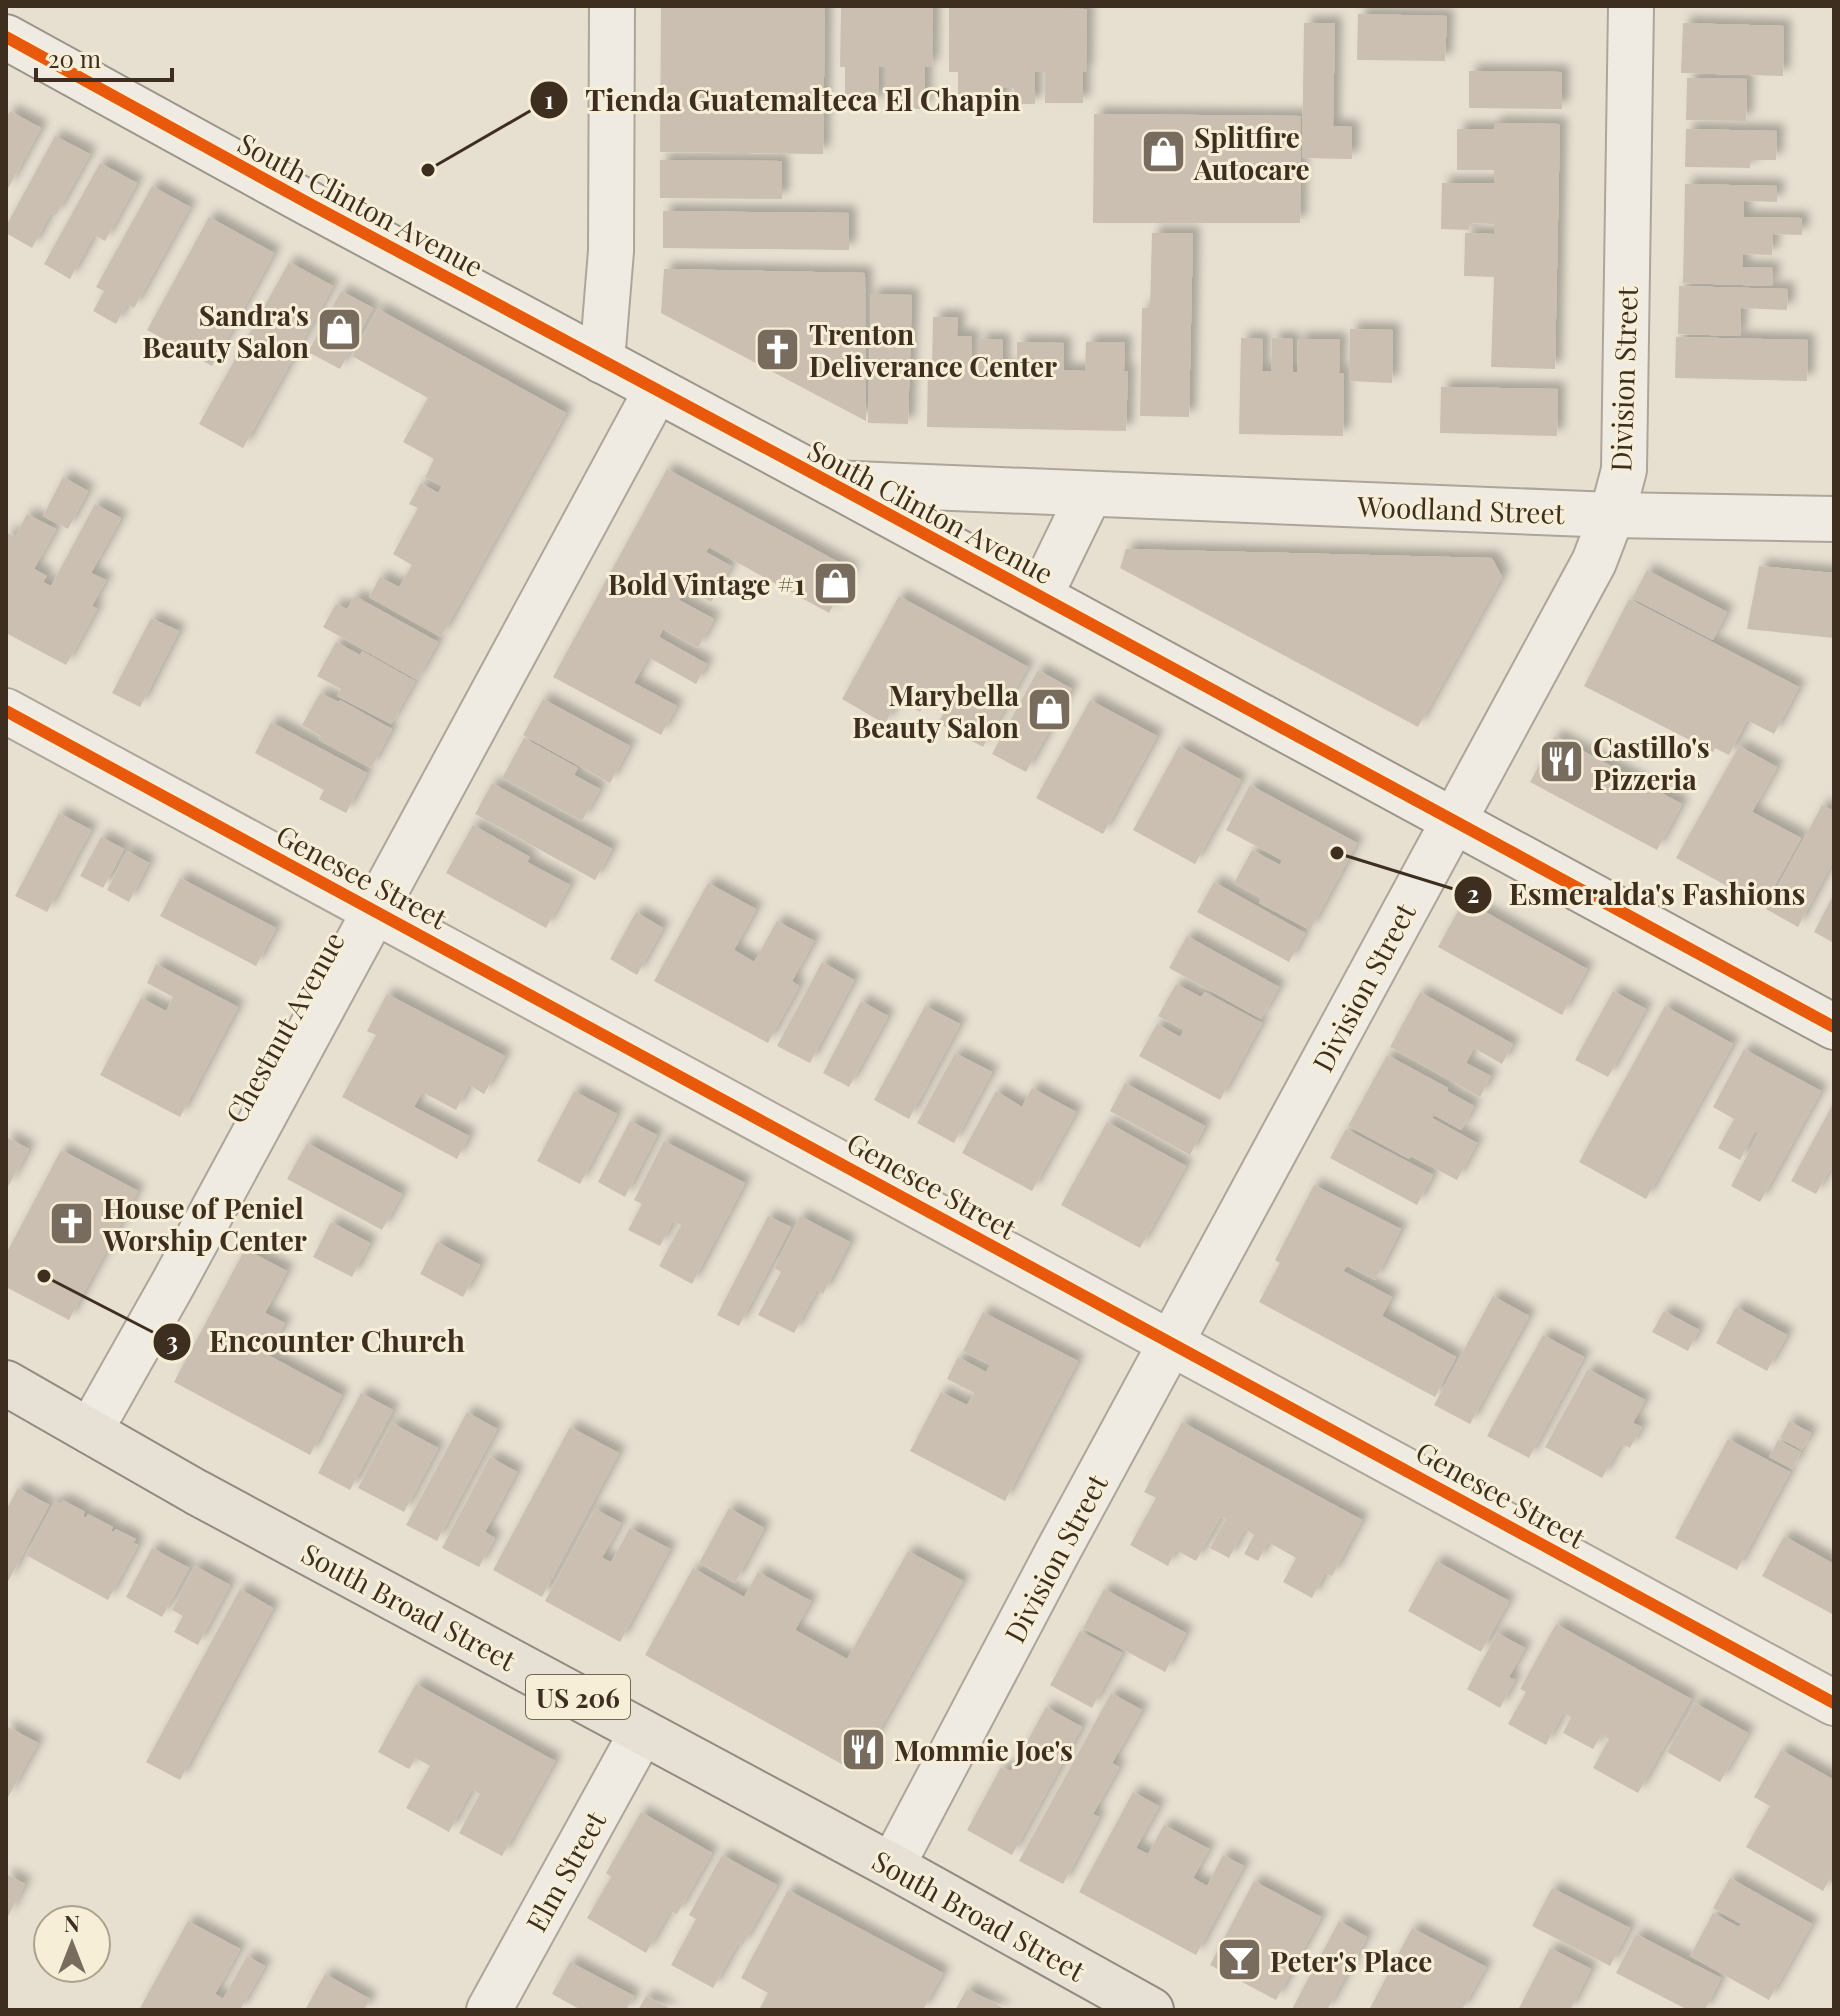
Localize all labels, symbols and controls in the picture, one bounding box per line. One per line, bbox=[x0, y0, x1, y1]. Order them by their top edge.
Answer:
scale bar bbox=[36, 32, 172, 82]
text: 20 m bbox=[48, 42, 101, 74]
callout: Tienda Guatemalteca El Chapin bbox=[529, 73, 1037, 127]
text: Tienda Guatemalteca El Chapin bbox=[585, 79, 1021, 119]
text: 1 bbox=[544, 83, 554, 115]
place label: Splitfire Autocare bbox=[1193, 118, 1310, 187]
street label: South Clinton Avenue bbox=[232, 124, 490, 284]
shop icon: Splitfire Autocare bbox=[1139, 128, 1187, 176]
street label: Division Street bbox=[1601, 285, 1645, 472]
place label: Sandra's Beauty Salon bbox=[142, 296, 309, 365]
shop icon: Sandra's Beauty Salon bbox=[316, 306, 364, 354]
place label: Trenton Deliverance Center bbox=[809, 315, 1057, 384]
church icon: Trenton Deliverance Center bbox=[754, 325, 802, 373]
street label: South Clinton Avenue bbox=[802, 431, 1060, 591]
street label: Woodland Street bbox=[1356, 487, 1566, 531]
shop icon: Bold Vintage #1 bbox=[812, 559, 860, 607]
place label: Bold Vintage #1 bbox=[608, 565, 805, 602]
place label: Marybella Beauty Salon bbox=[852, 676, 1019, 745]
shop icon: Marybella Beauty Salon bbox=[1026, 686, 1074, 734]
place label: Castillo's Pizzeria bbox=[1593, 728, 1710, 797]
restaurant icon: Castillo's Pizzeria bbox=[1538, 738, 1586, 786]
street label: Genesee Street bbox=[270, 816, 455, 937]
callout: Esmeralda's Fashions bbox=[1453, 868, 1821, 922]
text: Esmeralda's Fashions bbox=[1509, 873, 1805, 913]
text: 2 bbox=[1467, 877, 1479, 909]
street label: Division Street bbox=[1303, 896, 1423, 1077]
street label: Chestnut Avenue bbox=[216, 925, 352, 1129]
street label: Genesee Street bbox=[841, 1123, 1024, 1247]
place label: House of Peniel Worship Center bbox=[102, 1189, 307, 1258]
church icon: House of Peniel Worship Center bbox=[48, 1199, 96, 1247]
callout: Encounter Church bbox=[152, 1315, 481, 1369]
text: Encounter Church bbox=[209, 1320, 465, 1360]
text: 3 bbox=[166, 1324, 178, 1356]
street label: Genesee Street bbox=[1410, 1432, 1593, 1556]
street label: Division Street bbox=[995, 1467, 1115, 1648]
street label: South Broad Street bbox=[296, 1534, 523, 1678]
road number: US 206 bbox=[526, 1675, 630, 1719]
restaurant icon: Mommie Joe's bbox=[839, 1725, 887, 1773]
place label: Mommie Joe's bbox=[894, 1731, 1073, 1768]
street label: Elm Street bbox=[517, 1803, 614, 1938]
street label: South Broad Street bbox=[866, 1841, 1093, 1989]
north arrow bbox=[32, 1904, 112, 1984]
text: N bbox=[64, 1908, 80, 1938]
bar icon: Peter's Place bbox=[1215, 1936, 1263, 1984]
place label: Peter's Place bbox=[1270, 1942, 1432, 1979]

